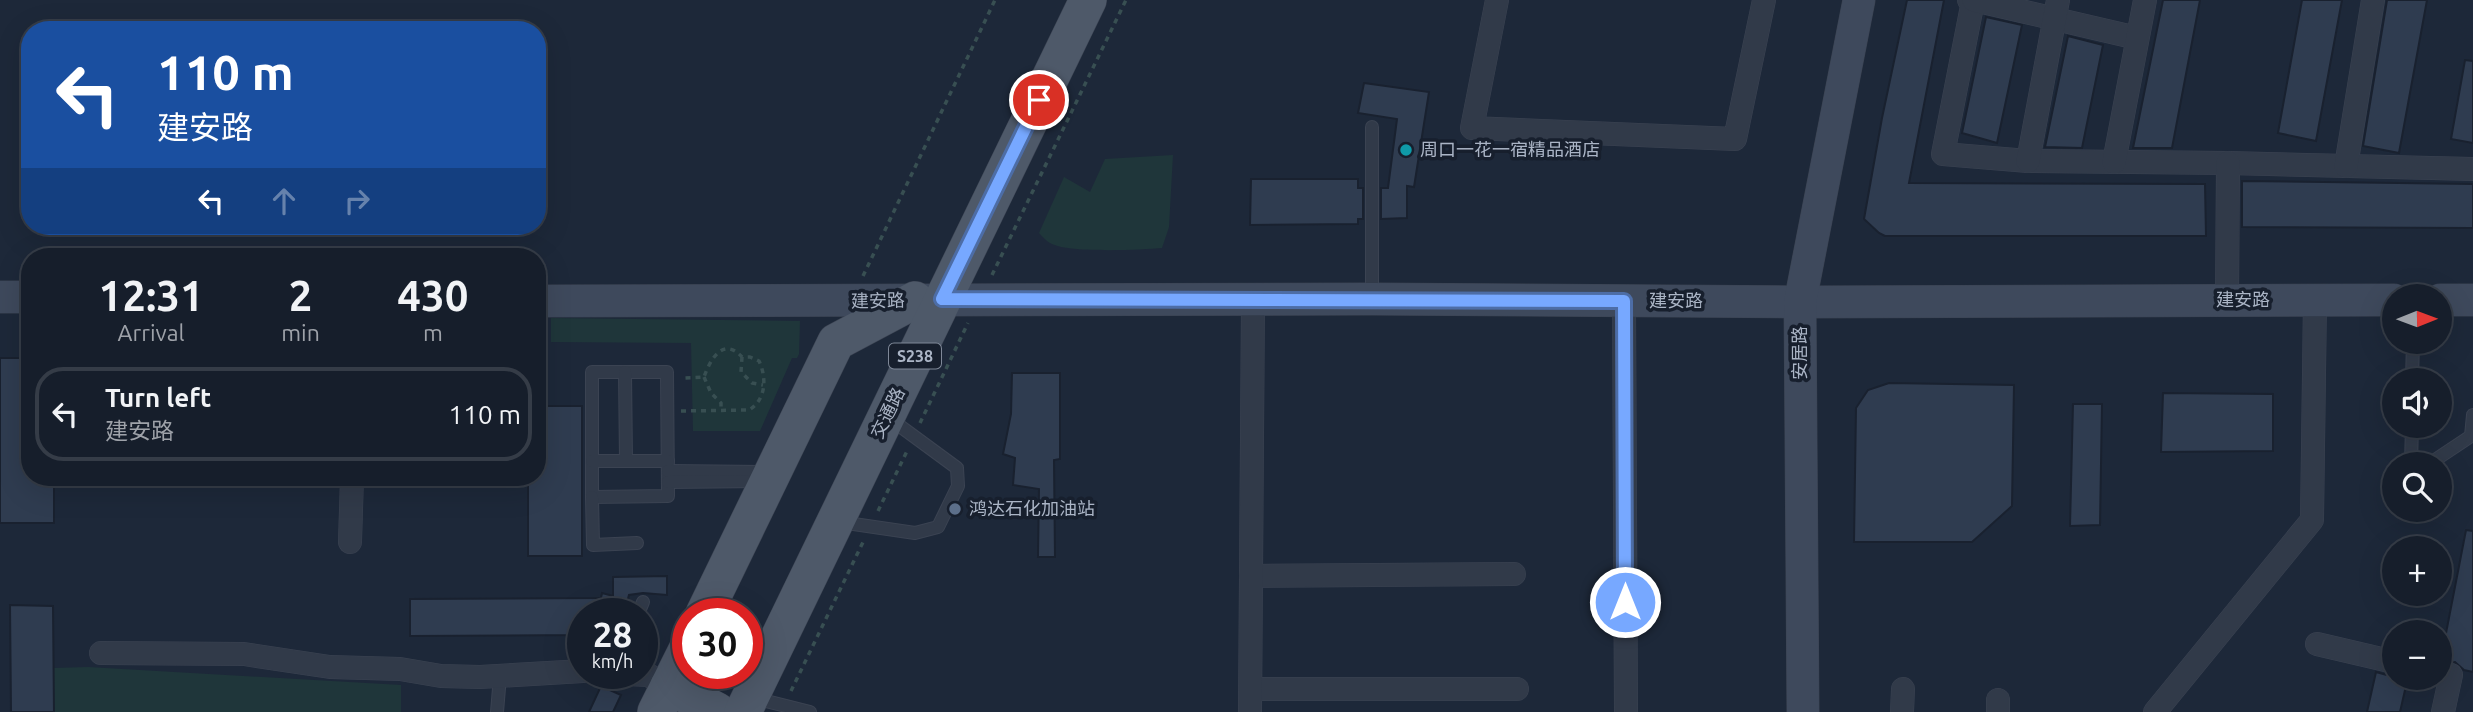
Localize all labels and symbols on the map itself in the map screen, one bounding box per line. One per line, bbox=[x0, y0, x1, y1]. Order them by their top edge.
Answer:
pin bbox=[1009, 70, 1069, 130]
place label: 周口一花一宿精品酒店 bbox=[1420, 139, 1600, 159]
marker: 周口一花一宿精品酒店 bbox=[1398, 142, 1414, 158]
north arrow bbox=[2382, 284, 2452, 354]
street label: 建安路 bbox=[2216, 289, 2270, 309]
street label: 建安路 bbox=[851, 290, 905, 310]
street label: 建安路 bbox=[1649, 290, 1703, 310]
street label: 安居路 bbox=[1789, 326, 1809, 380]
road number: S238 bbox=[889, 344, 941, 368]
street label: 交通路 bbox=[866, 384, 908, 441]
place label: 鸿达石化加油站 bbox=[969, 498, 1095, 518]
marker: 鸿达石化加油站 bbox=[947, 501, 963, 517]
position arrow bbox=[1588, 565, 1662, 639]
speed limit sign: 30 bbox=[672, 598, 763, 689]

